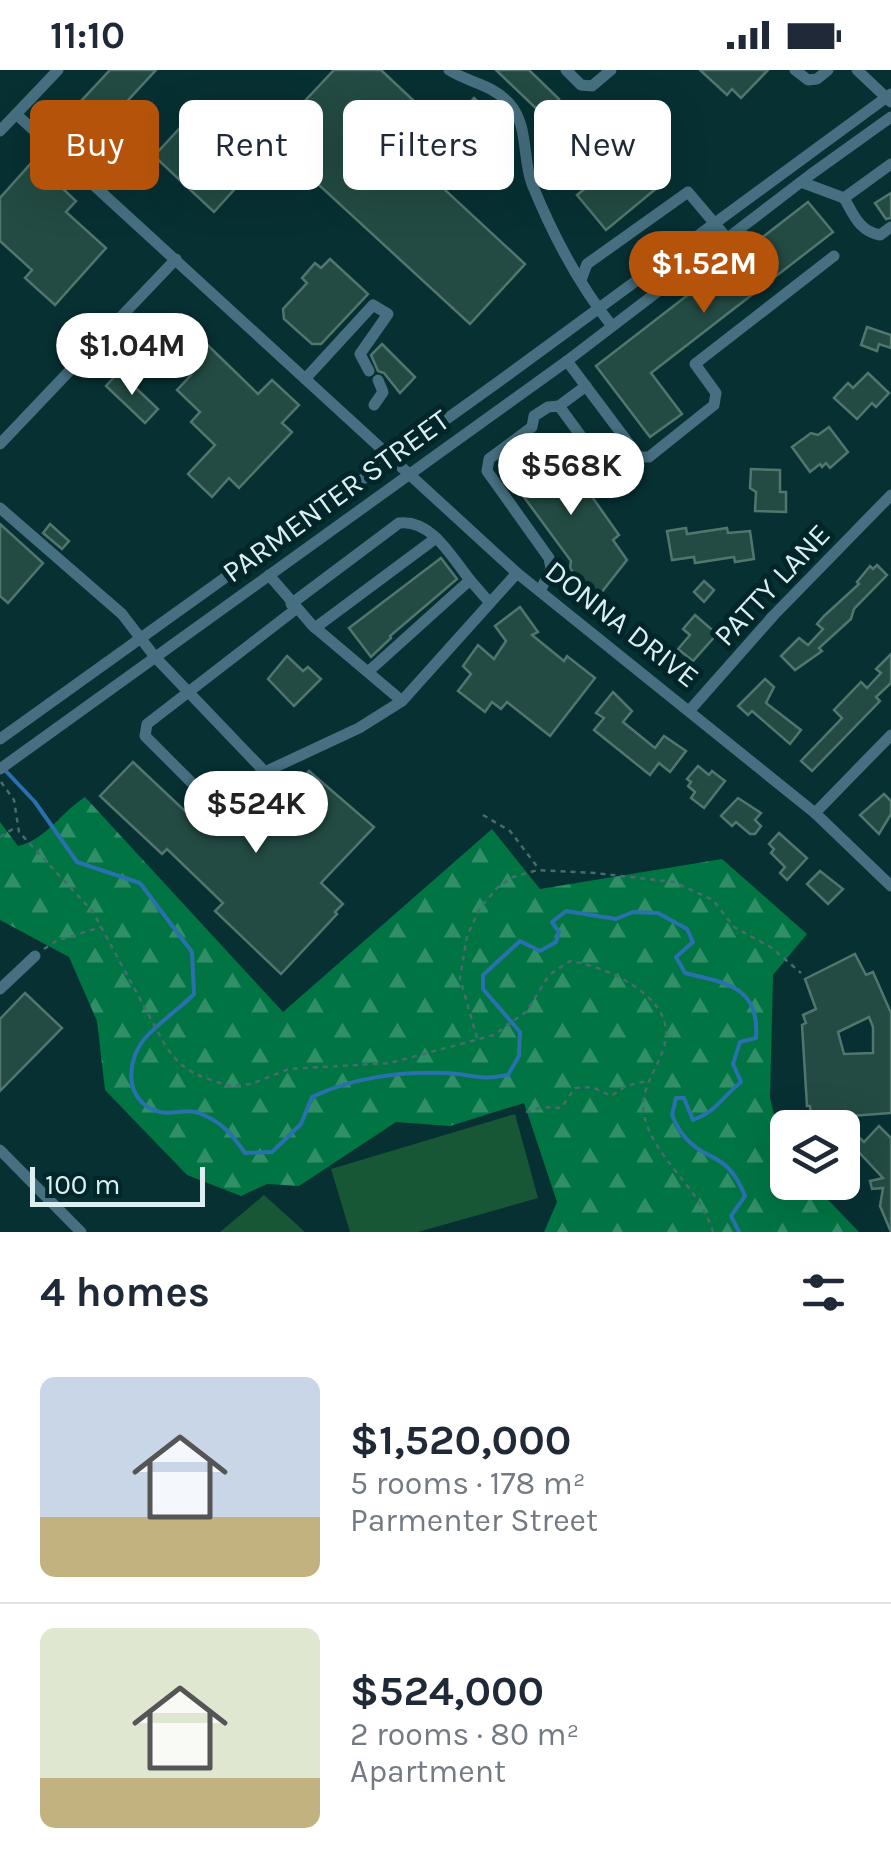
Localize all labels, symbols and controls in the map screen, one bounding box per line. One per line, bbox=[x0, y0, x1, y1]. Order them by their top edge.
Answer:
text: 11:10 bbox=[50, 13, 125, 58]
chip: Buy bbox=[30, 100, 159, 190]
chip: Rent bbox=[179, 100, 323, 190]
chip: Filters bbox=[343, 100, 514, 190]
chip: New bbox=[534, 100, 671, 190]
pin: $1.52M bbox=[623, 231, 785, 316]
text: $1.52M bbox=[651, 245, 757, 282]
pin: $1.04M bbox=[51, 313, 213, 398]
text: $1.04M bbox=[78, 327, 186, 364]
street label: PARMENTER STREET bbox=[216, 402, 456, 590]
pin: $568K bbox=[501, 433, 641, 518]
text: $568K bbox=[520, 447, 622, 484]
street label: PATTY LANE bbox=[706, 517, 838, 653]
street label: DONNA DRIVE bbox=[538, 553, 706, 695]
pin: $524K bbox=[186, 771, 326, 856]
text: $524K bbox=[206, 785, 306, 822]
map controls bbox=[770, 1110, 860, 1200]
button: layers bbox=[770, 1110, 860, 1200]
scale bar bbox=[30, 1162, 205, 1206]
text: 100 m bbox=[45, 1168, 120, 1201]
icon: filters bbox=[796, 1265, 851, 1320]
text: 4 homes bbox=[40, 1267, 210, 1317]
text: $1,520,000 bbox=[350, 1415, 571, 1465]
icon: home bbox=[120, 1417, 240, 1537]
text: 5 rooms · 178 m² bbox=[350, 1465, 586, 1502]
text: Parmenter Street bbox=[350, 1502, 598, 1539]
text: $524,000 bbox=[350, 1666, 544, 1716]
icon: home bbox=[120, 1668, 240, 1788]
text: 2 rooms · 80 m² bbox=[350, 1716, 579, 1753]
text: Apartment bbox=[350, 1753, 506, 1790]

